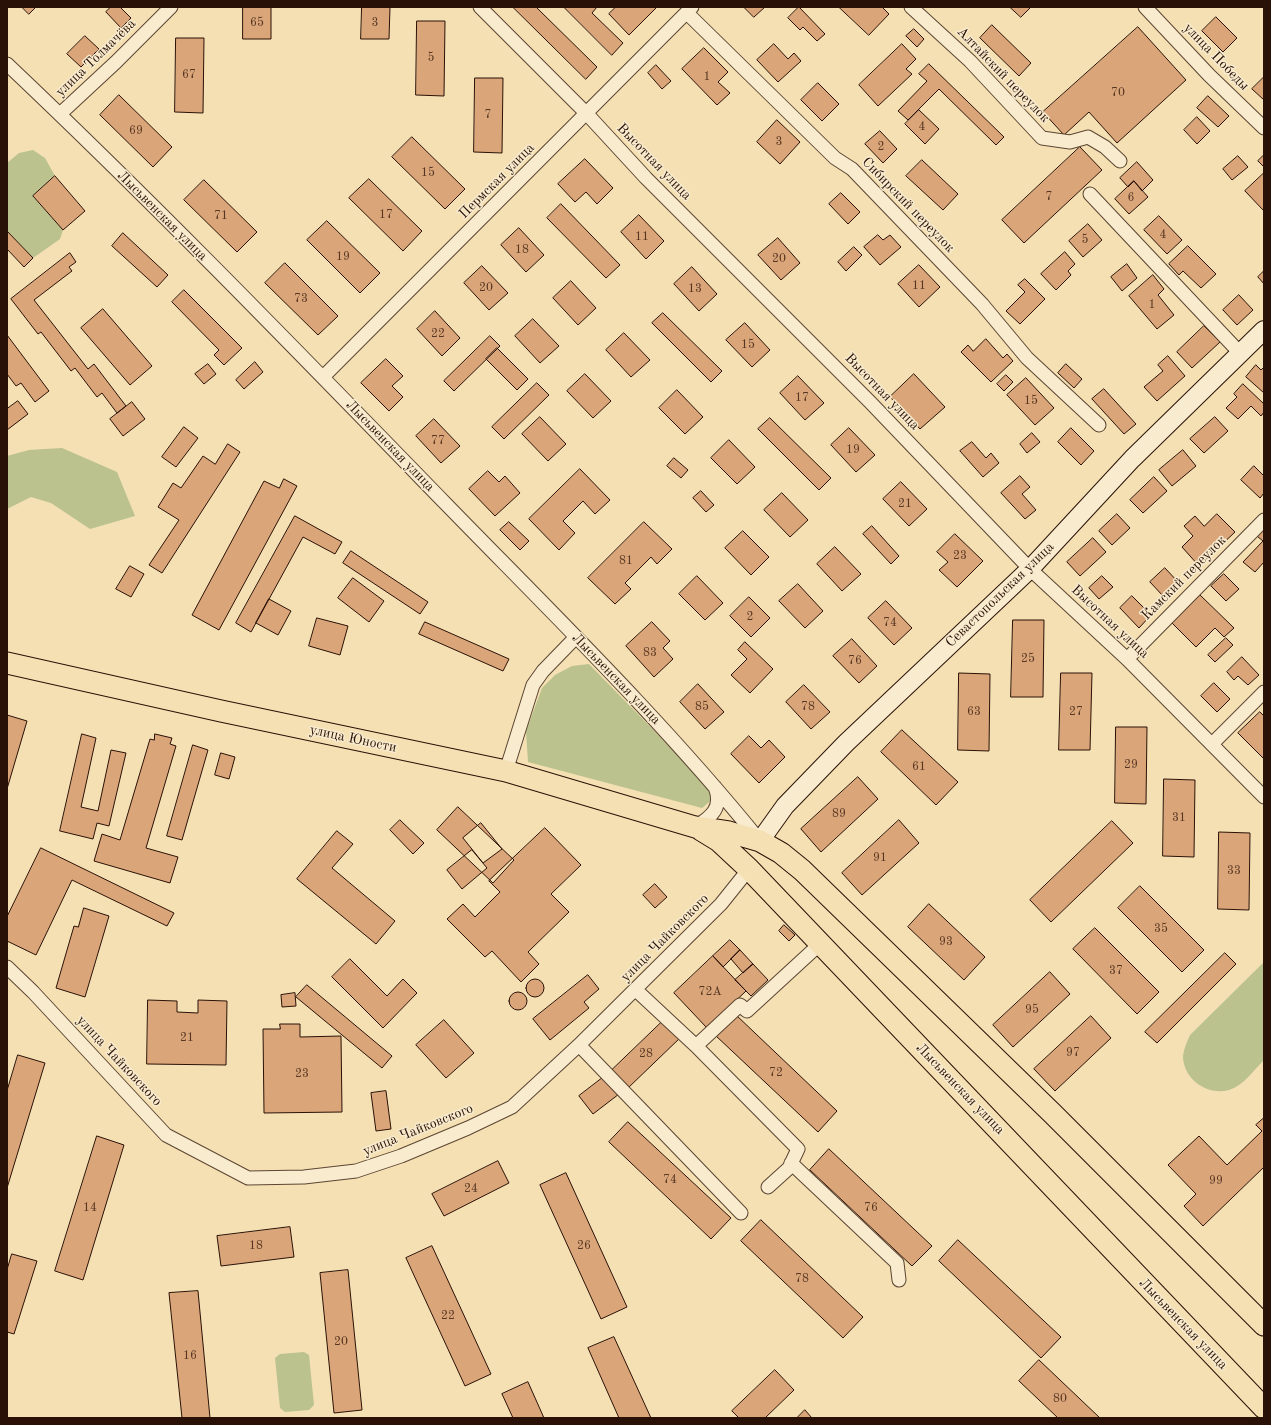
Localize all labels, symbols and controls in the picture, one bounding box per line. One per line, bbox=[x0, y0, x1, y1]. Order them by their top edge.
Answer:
street label: улица Толмачёва bbox=[52, 16, 140, 100]
house number: 65 bbox=[250, 16, 264, 30]
house number: 3 bbox=[372, 16, 378, 30]
street label: улица Победы bbox=[1180, 20, 1252, 94]
street label: Алтайский переулок bbox=[953, 24, 1053, 126]
house number: 5 bbox=[428, 51, 434, 65]
house number: 67 bbox=[182, 68, 196, 82]
house number: 1 bbox=[704, 70, 710, 84]
house number: 70 bbox=[1111, 86, 1125, 100]
house number: 7 bbox=[485, 108, 491, 122]
street label: Высотная улица bbox=[613, 120, 695, 204]
house number: 4 bbox=[919, 120, 925, 134]
house number: 69 bbox=[129, 124, 143, 138]
house number: 3 bbox=[776, 135, 782, 149]
street label: Пермская улица bbox=[456, 140, 538, 222]
house number: 2 bbox=[878, 140, 884, 154]
street label: Сибирский переулок bbox=[858, 154, 958, 256]
house number: 15 bbox=[421, 166, 435, 180]
street label: Лысьвенская улица bbox=[113, 167, 211, 265]
house number: 7 bbox=[1046, 190, 1052, 204]
house number: 6 bbox=[1128, 191, 1134, 205]
house number: 17 bbox=[379, 208, 393, 222]
house number: 71 bbox=[214, 209, 228, 223]
house number: 4 bbox=[1160, 228, 1166, 242]
house number: 11 bbox=[635, 230, 649, 244]
house number: 5 bbox=[1082, 233, 1088, 247]
house number: 18 bbox=[515, 243, 529, 257]
house number: 19 bbox=[336, 250, 350, 264]
house number: 20 bbox=[772, 252, 786, 266]
house number: 11 bbox=[912, 279, 926, 293]
house number: 20 bbox=[479, 281, 493, 295]
house number: 13 bbox=[688, 282, 702, 296]
house number: 73 bbox=[294, 292, 308, 306]
house number: 1 bbox=[1149, 298, 1155, 312]
house number: 22 bbox=[431, 327, 445, 341]
house number: 15 bbox=[741, 338, 755, 352]
street label: Высотная улица bbox=[841, 350, 923, 434]
house number: 17 bbox=[795, 391, 809, 405]
house number: 15 bbox=[1024, 394, 1038, 408]
street label: Лысьвенская улица bbox=[342, 397, 438, 495]
house number: 77 bbox=[431, 434, 445, 448]
house number: 19 bbox=[846, 443, 860, 457]
house number: 21 bbox=[898, 497, 912, 511]
street label: Камский переулок bbox=[1138, 532, 1230, 624]
street label: Севастопольская улица bbox=[942, 539, 1058, 651]
house number: 23 bbox=[953, 549, 967, 563]
house number: 81 bbox=[619, 554, 633, 568]
street label: Высотная улица bbox=[1068, 582, 1152, 662]
house number: 2 bbox=[747, 610, 753, 624]
house number: 74 bbox=[883, 616, 897, 630]
street label: Лысьвенская улица bbox=[568, 630, 664, 728]
house number: 83 bbox=[643, 646, 657, 660]
house number: 25 bbox=[1021, 652, 1035, 666]
house number: 76 bbox=[848, 654, 862, 668]
house number: 85 bbox=[695, 700, 709, 714]
house number: 78 bbox=[801, 700, 815, 714]
house number: 63 bbox=[967, 705, 981, 719]
house number: 27 bbox=[1069, 705, 1083, 719]
street label: улица Юности bbox=[308, 722, 398, 756]
house number: 29 bbox=[1124, 758, 1138, 772]
house number: 61 bbox=[912, 760, 926, 774]
house number: 89 bbox=[832, 807, 846, 821]
house number: 31 bbox=[1172, 811, 1186, 825]
house number: 91 bbox=[873, 851, 887, 865]
house number: 33 bbox=[1227, 864, 1241, 878]
street label: улица Чайковского bbox=[618, 891, 712, 985]
house number: 35 bbox=[1154, 922, 1168, 936]
house number: 93 bbox=[939, 935, 953, 949]
house number: 37 bbox=[1109, 964, 1123, 978]
house number: 72А bbox=[698, 985, 722, 999]
house number: 95 bbox=[1025, 1003, 1039, 1017]
street label: улица Чайковского bbox=[73, 1012, 165, 1110]
house number: 21 bbox=[180, 1031, 194, 1045]
street label: Лысьвенская улица bbox=[912, 1040, 1008, 1138]
house number: 97 bbox=[1066, 1046, 1080, 1060]
house number: 28 bbox=[639, 1047, 653, 1061]
house number: 72 bbox=[769, 1066, 783, 1080]
house number: 23 bbox=[295, 1067, 309, 1081]
street label: улица Чайковского bbox=[360, 1100, 476, 1160]
house number: 74 bbox=[663, 1173, 677, 1187]
house number: 99 bbox=[1209, 1174, 1223, 1188]
house number: 24 bbox=[464, 1182, 478, 1196]
house number: 14 bbox=[83, 1201, 97, 1215]
house number: 76 bbox=[864, 1201, 878, 1215]
house number: 18 bbox=[249, 1239, 263, 1253]
house number: 26 bbox=[577, 1239, 591, 1253]
house number: 78 bbox=[795, 1272, 809, 1286]
street label: Лысьвенская улица bbox=[1135, 1275, 1231, 1373]
house number: 22 bbox=[441, 1309, 455, 1323]
house number: 20 bbox=[334, 1335, 348, 1349]
house number: 16 bbox=[183, 1349, 197, 1363]
house number: 80 bbox=[1053, 1392, 1067, 1406]

